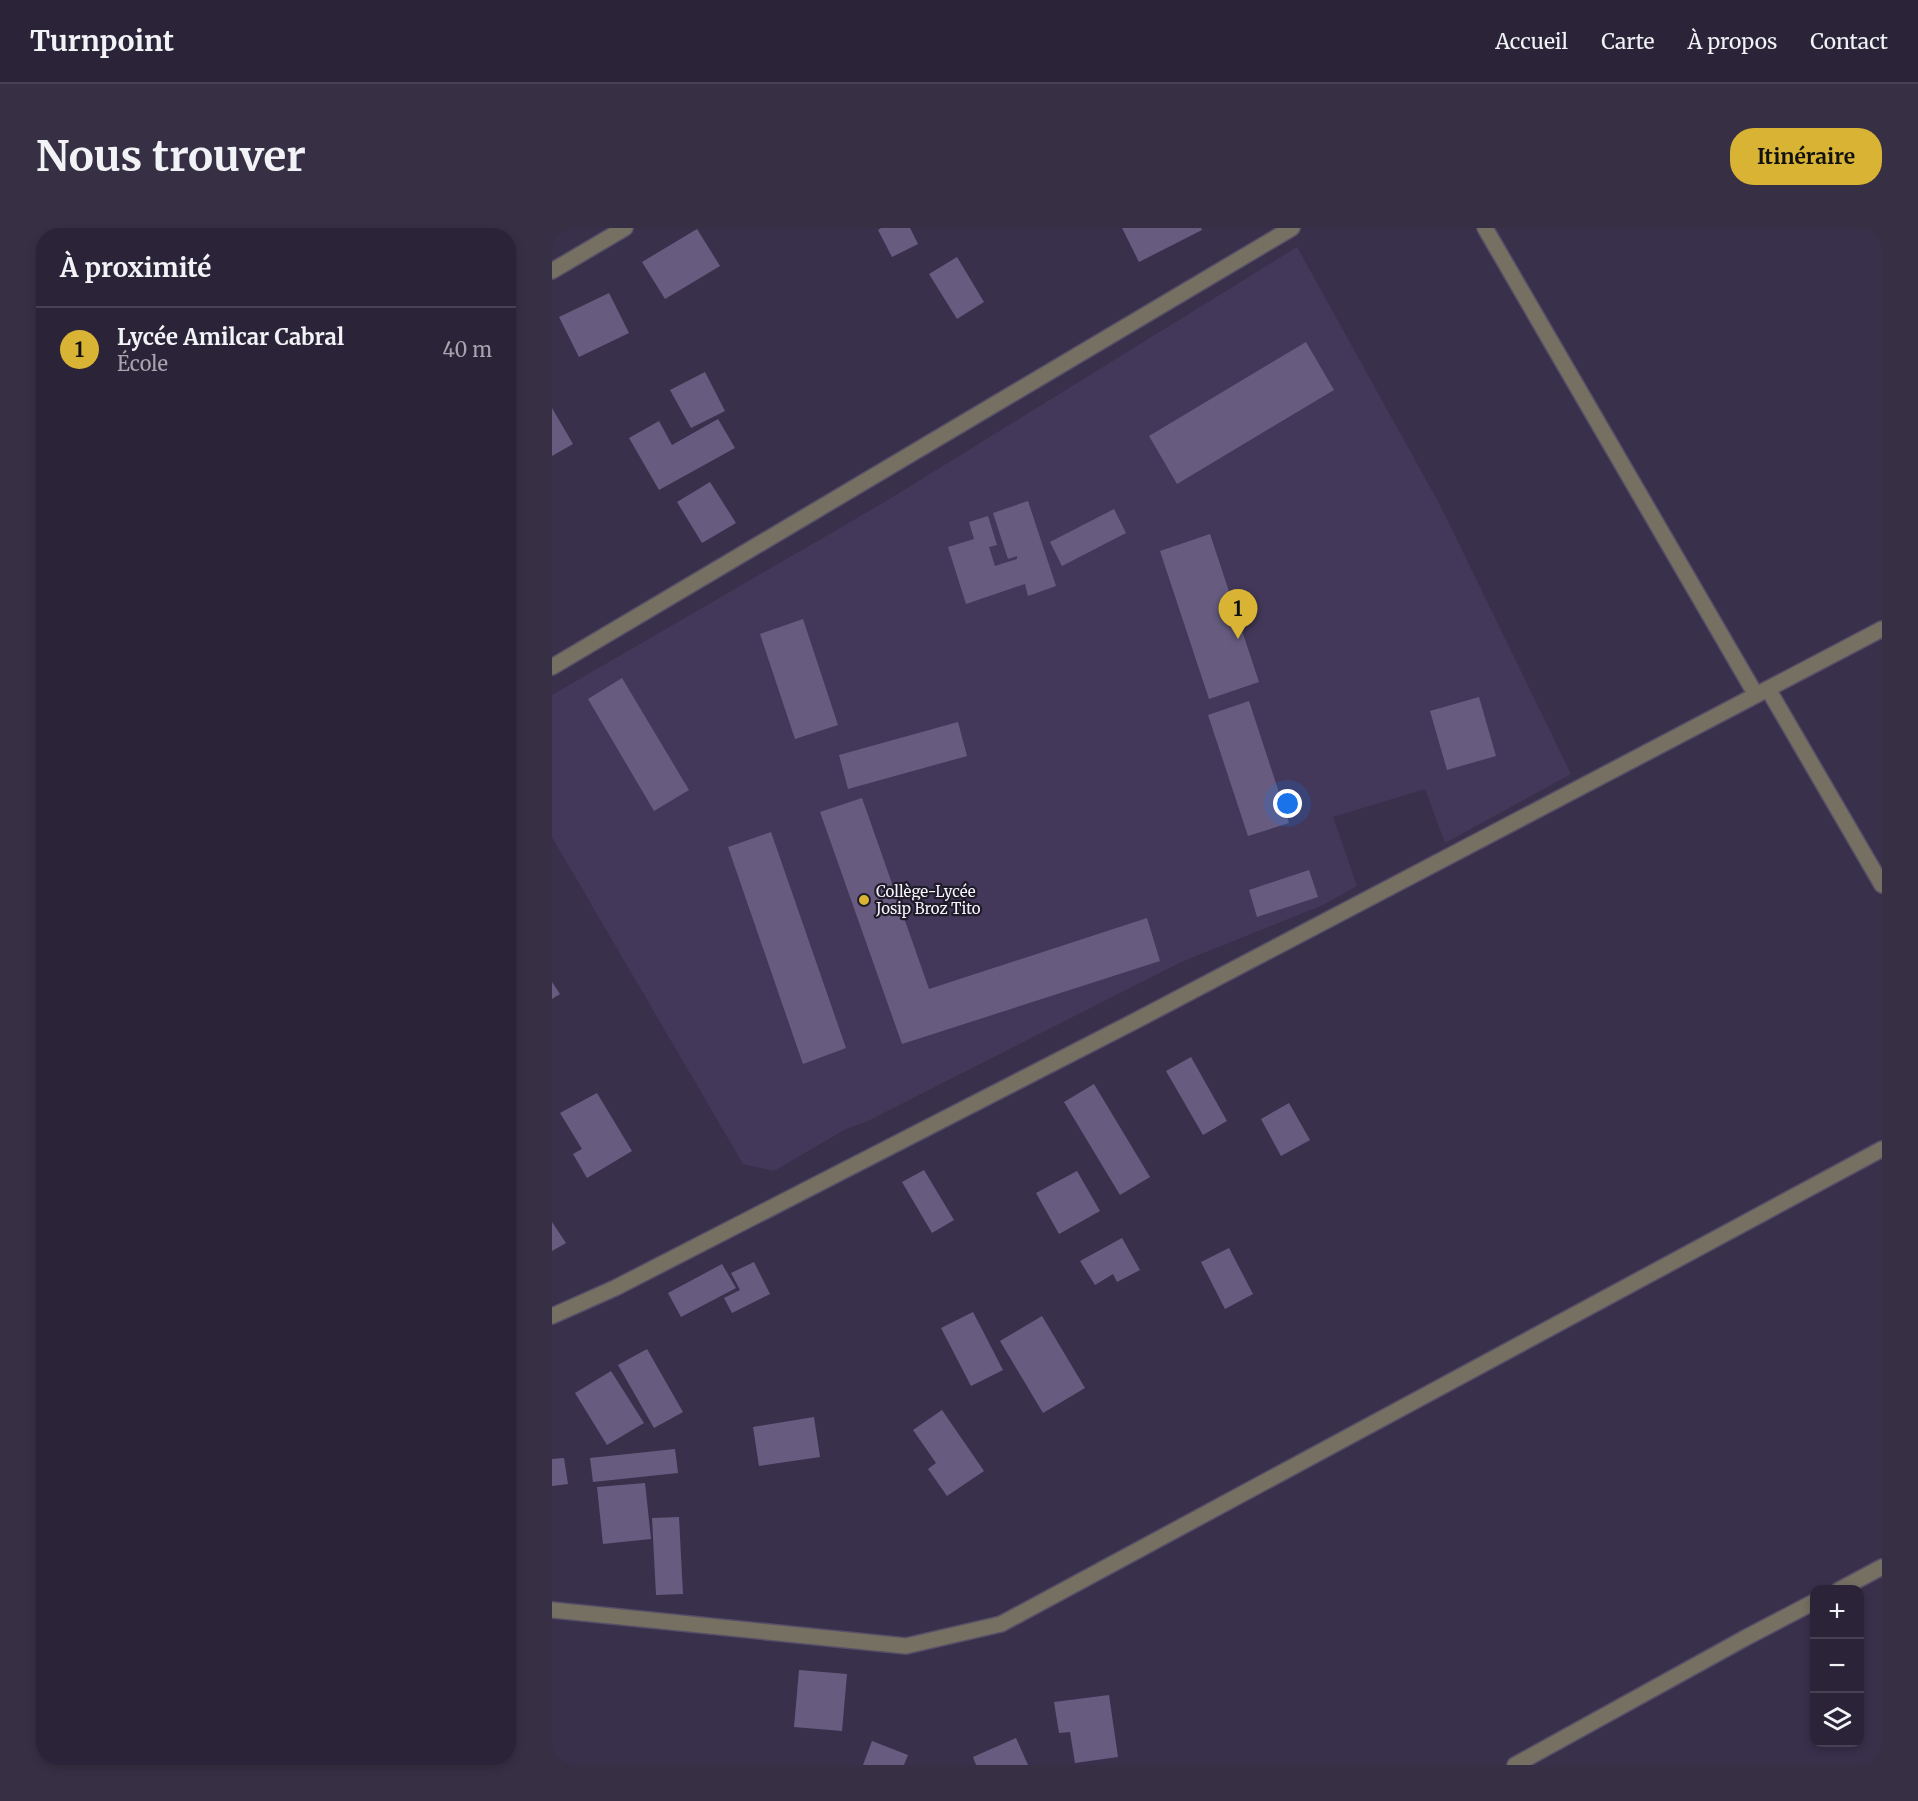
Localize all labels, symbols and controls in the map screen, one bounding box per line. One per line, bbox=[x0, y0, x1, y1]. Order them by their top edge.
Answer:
text: Turnpoint bbox=[30, 23, 174, 59]
text: Accueil bbox=[1495, 28, 1568, 55]
text: Carte bbox=[1601, 28, 1655, 55]
text: À propos bbox=[1688, 28, 1777, 55]
text: Contact bbox=[1810, 28, 1888, 55]
button: Itinéraire bbox=[1730, 128, 1882, 185]
text: Nous trouver bbox=[36, 130, 306, 182]
text: À proximité bbox=[60, 251, 211, 284]
text: Lycée Amilcar Cabral bbox=[117, 323, 344, 351]
text: 1 bbox=[75, 337, 84, 362]
text: 40 m bbox=[442, 337, 492, 362]
text: École bbox=[117, 351, 168, 376]
pin: 1 bbox=[1218, 590, 1258, 639]
your location bbox=[1273, 789, 1302, 818]
place label: Collège-Lycée Josip Broz Tito bbox=[875, 882, 981, 918]
marker: Collège-Lycée Josip Broz Tito bbox=[857, 893, 871, 907]
map controls bbox=[1810, 1585, 1864, 1747]
button: + bbox=[1810, 1585, 1864, 1639]
button: − bbox=[1810, 1639, 1864, 1693]
button: layers bbox=[1810, 1693, 1864, 1747]

